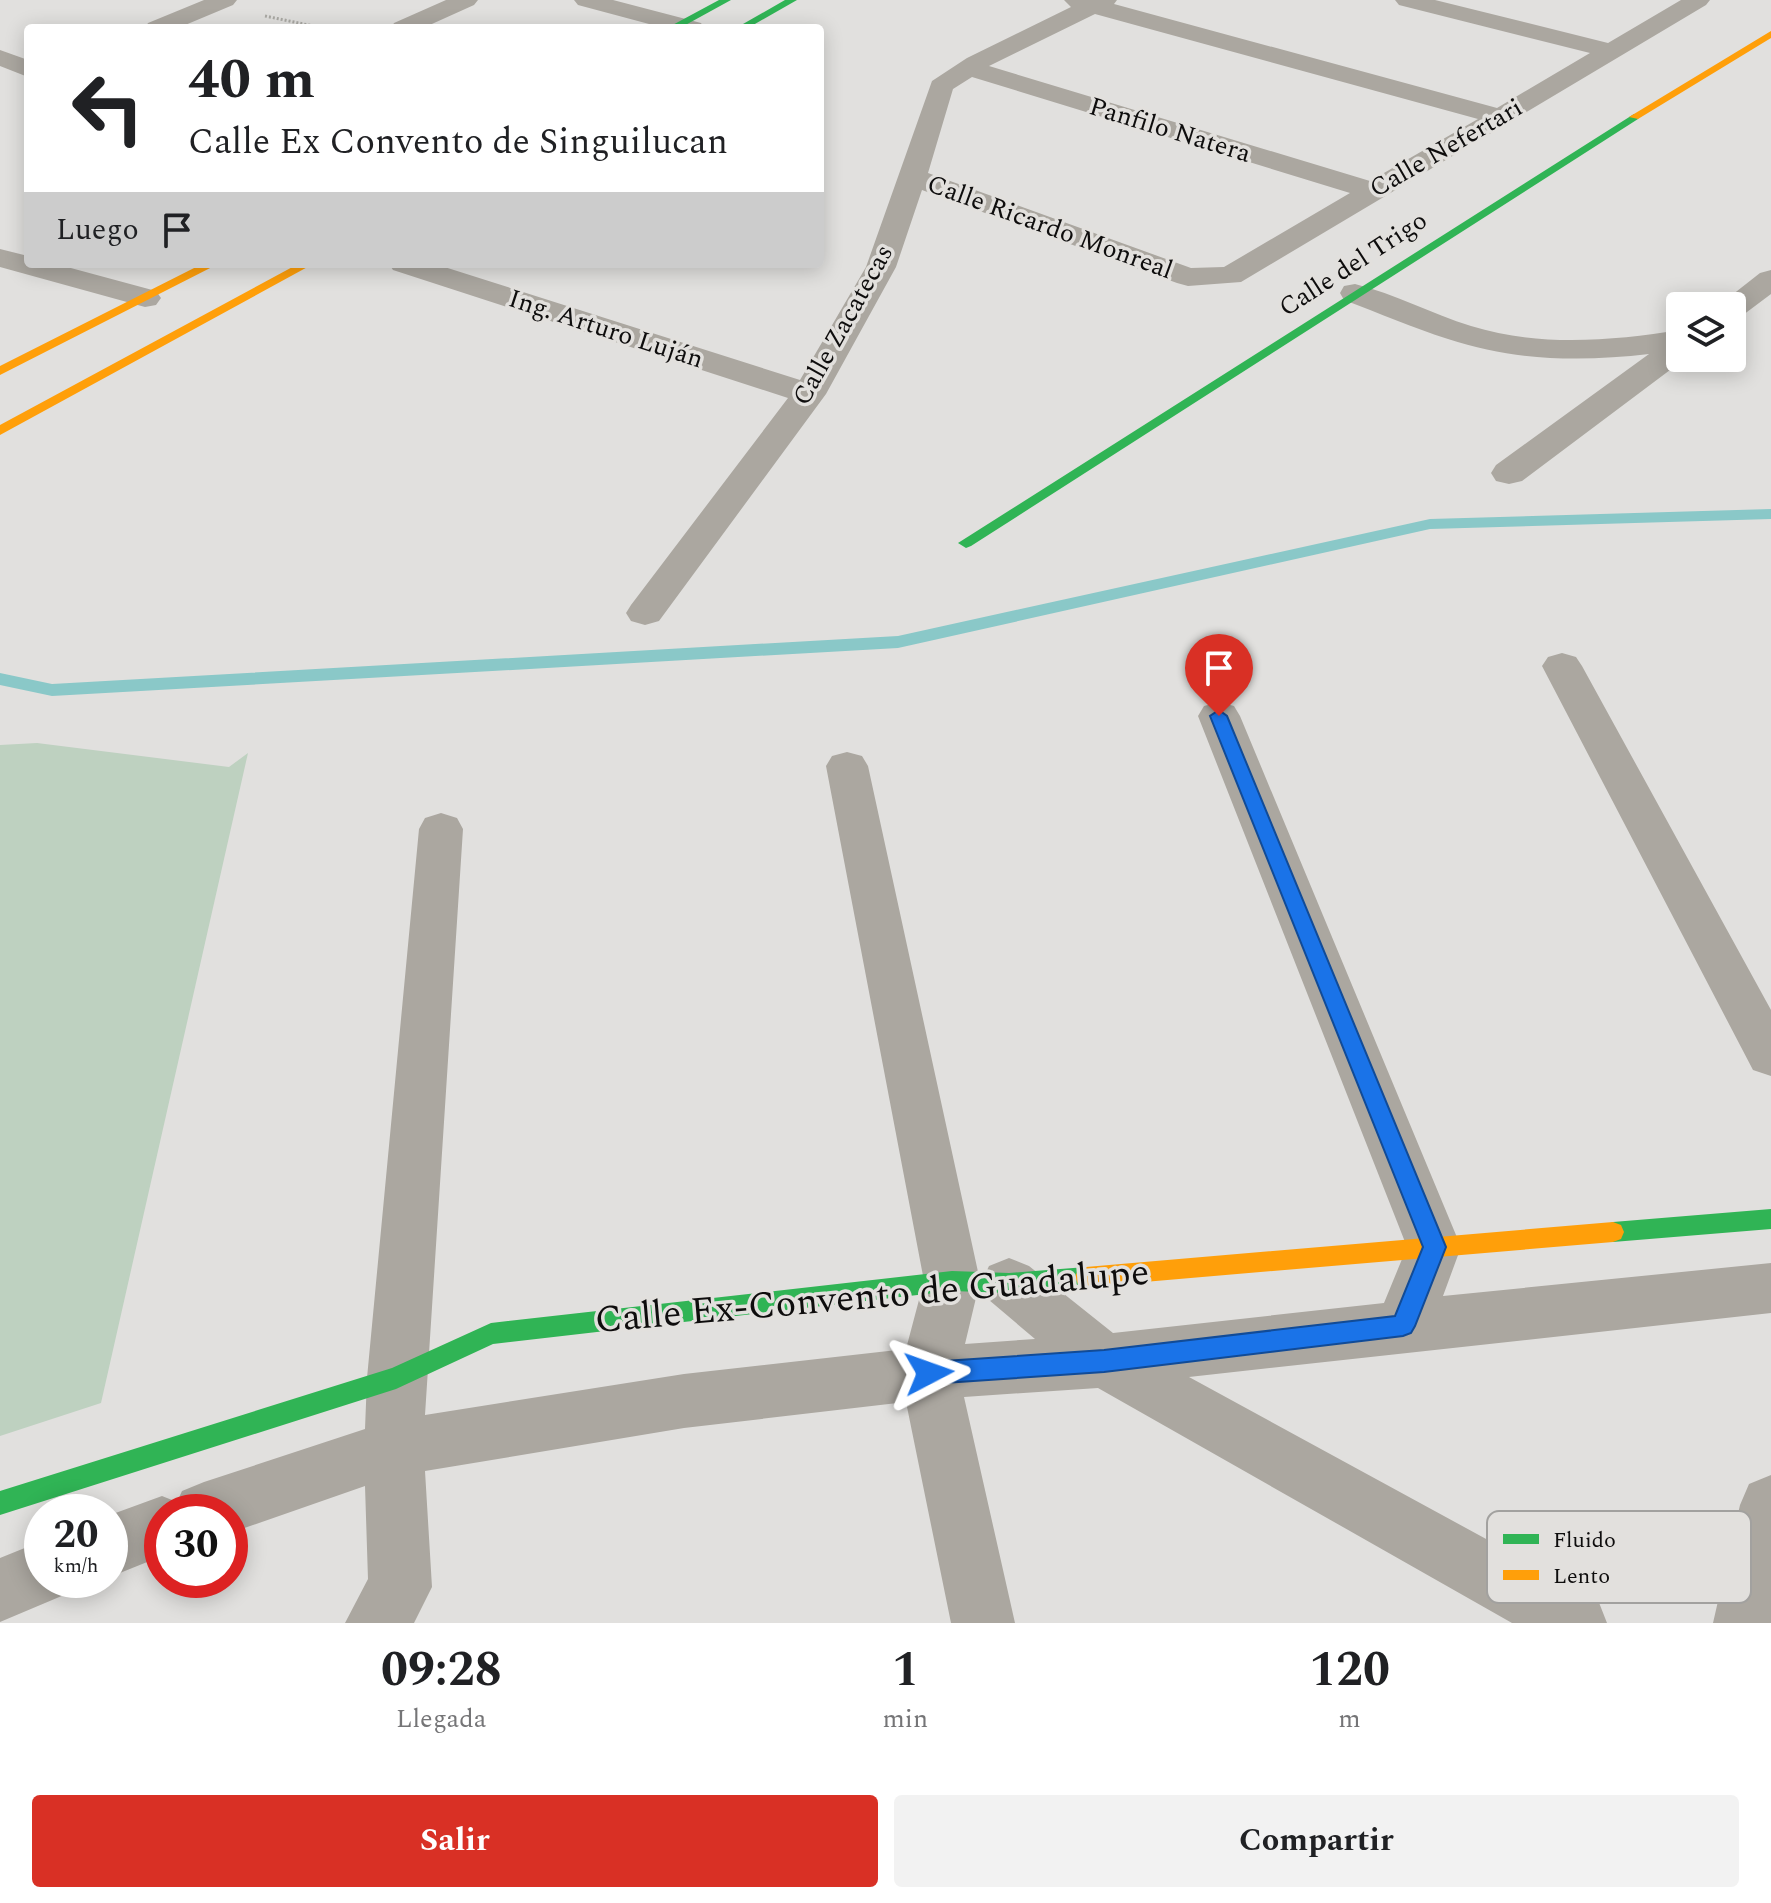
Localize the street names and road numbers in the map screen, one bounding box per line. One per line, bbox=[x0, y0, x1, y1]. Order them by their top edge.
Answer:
street label: Panfilo Natera bbox=[1084, 86, 1256, 174]
street label: Calle Nefertari bbox=[1362, 88, 1530, 208]
street label: Calle Ricardo Monreal bbox=[921, 164, 1179, 290]
street label: Calle del Trigo bbox=[1271, 201, 1435, 327]
street label: Calle Zacatecas bbox=[782, 237, 904, 413]
street label: Ing. Arturo Luján bbox=[503, 279, 709, 379]
street label: Calle Ex-Convento de Guadalupe bbox=[592, 1244, 1152, 1350]

